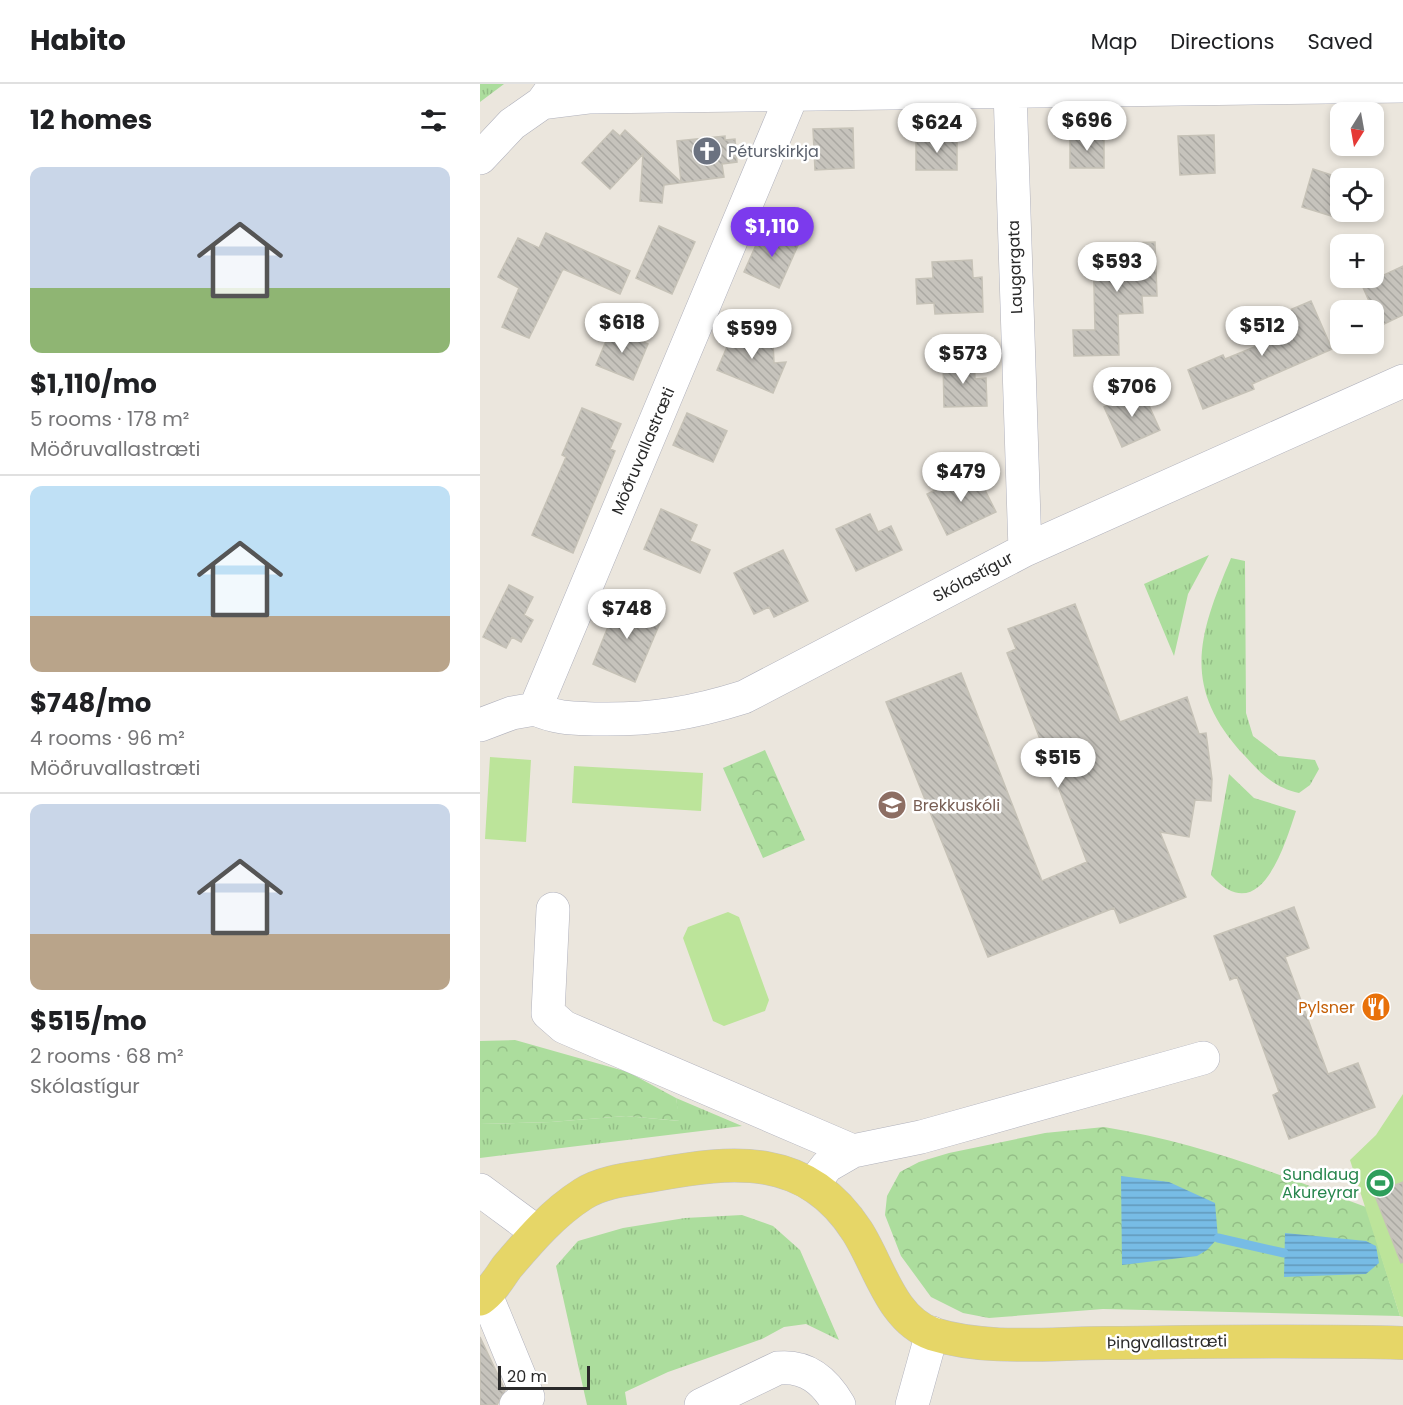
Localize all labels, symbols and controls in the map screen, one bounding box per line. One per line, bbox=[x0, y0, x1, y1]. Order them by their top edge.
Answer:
text: Habito bbox=[30, 21, 126, 60]
text: Map bbox=[1091, 27, 1137, 56]
text: Directions bbox=[1170, 27, 1274, 56]
text: Saved bbox=[1307, 27, 1373, 56]
pin: $696 bbox=[1051, 101, 1123, 152]
text: 12 homes bbox=[30, 102, 152, 138]
north arrow bbox=[1330, 102, 1384, 156]
map controls bbox=[1330, 102, 1384, 354]
pin: $624 bbox=[901, 103, 973, 154]
icon: filters bbox=[417, 104, 450, 137]
text: $696 bbox=[1062, 106, 1112, 134]
text: $624 bbox=[912, 108, 962, 136]
church icon: Péturskirkja bbox=[691, 135, 723, 167]
place label: Péturskirkja bbox=[728, 140, 819, 163]
button: locate bbox=[1330, 168, 1384, 222]
icon: home bbox=[186, 206, 294, 314]
pin: $1,110 bbox=[723, 207, 821, 258]
text: $1,110 bbox=[745, 212, 799, 240]
street label: Laugargata bbox=[1002, 220, 1028, 314]
button: + bbox=[1330, 234, 1384, 288]
pin: $593 bbox=[1081, 242, 1153, 293]
text: $593 bbox=[1092, 247, 1142, 275]
button: − bbox=[1330, 300, 1384, 354]
pin: $618 bbox=[586, 303, 658, 354]
pin: $512 bbox=[1226, 306, 1298, 357]
text: $618 bbox=[599, 308, 645, 336]
pin: $599 bbox=[716, 309, 788, 360]
text: $512 bbox=[1239, 311, 1285, 339]
text: $599 bbox=[727, 314, 777, 342]
pin: $573 bbox=[927, 334, 999, 385]
text: $573 bbox=[939, 339, 987, 367]
text: $1,110/mo bbox=[30, 366, 157, 402]
pin: $706 bbox=[1096, 367, 1168, 418]
text: $706 bbox=[1107, 372, 1157, 400]
street label: Möðruvallastræti bbox=[606, 384, 680, 518]
text: 5 rooms · 178 m² bbox=[30, 405, 189, 433]
text: Möðruvallastræti bbox=[30, 435, 200, 463]
pin: $479 bbox=[925, 452, 997, 503]
text: $479 bbox=[936, 457, 986, 485]
icon: home bbox=[186, 525, 294, 633]
street label: Skólastígur bbox=[929, 546, 1017, 608]
pin: $748 bbox=[591, 589, 663, 640]
text: $748 bbox=[602, 594, 652, 622]
text: $748/mo bbox=[30, 685, 151, 721]
text: 4 rooms · 96 m² bbox=[30, 724, 185, 752]
pin: $515 bbox=[1022, 738, 1094, 789]
text: $515 bbox=[1035, 743, 1081, 771]
text: Möðruvallastræti bbox=[30, 754, 200, 782]
school or university icon: Brekkuskóli bbox=[876, 789, 908, 821]
place label: Brekkuskóli bbox=[913, 794, 1000, 817]
icon: home bbox=[186, 843, 294, 951]
restaurant icon: Pylsner bbox=[1360, 991, 1392, 1023]
place label: Pylsner bbox=[1298, 996, 1355, 1019]
text: $515/mo bbox=[30, 1003, 147, 1039]
text: 2 rooms · 68 m² bbox=[30, 1042, 184, 1070]
text: Skólastígur bbox=[30, 1072, 140, 1100]
place label: Sundlaug Akureyrar bbox=[1282, 1163, 1359, 1204]
sports icon: Sundlaug Akureyrar bbox=[1364, 1167, 1396, 1199]
street label: Þingvallastræti bbox=[1107, 1329, 1227, 1355]
scale bar bbox=[498, 1363, 590, 1390]
text: 20 m bbox=[507, 1365, 547, 1388]

